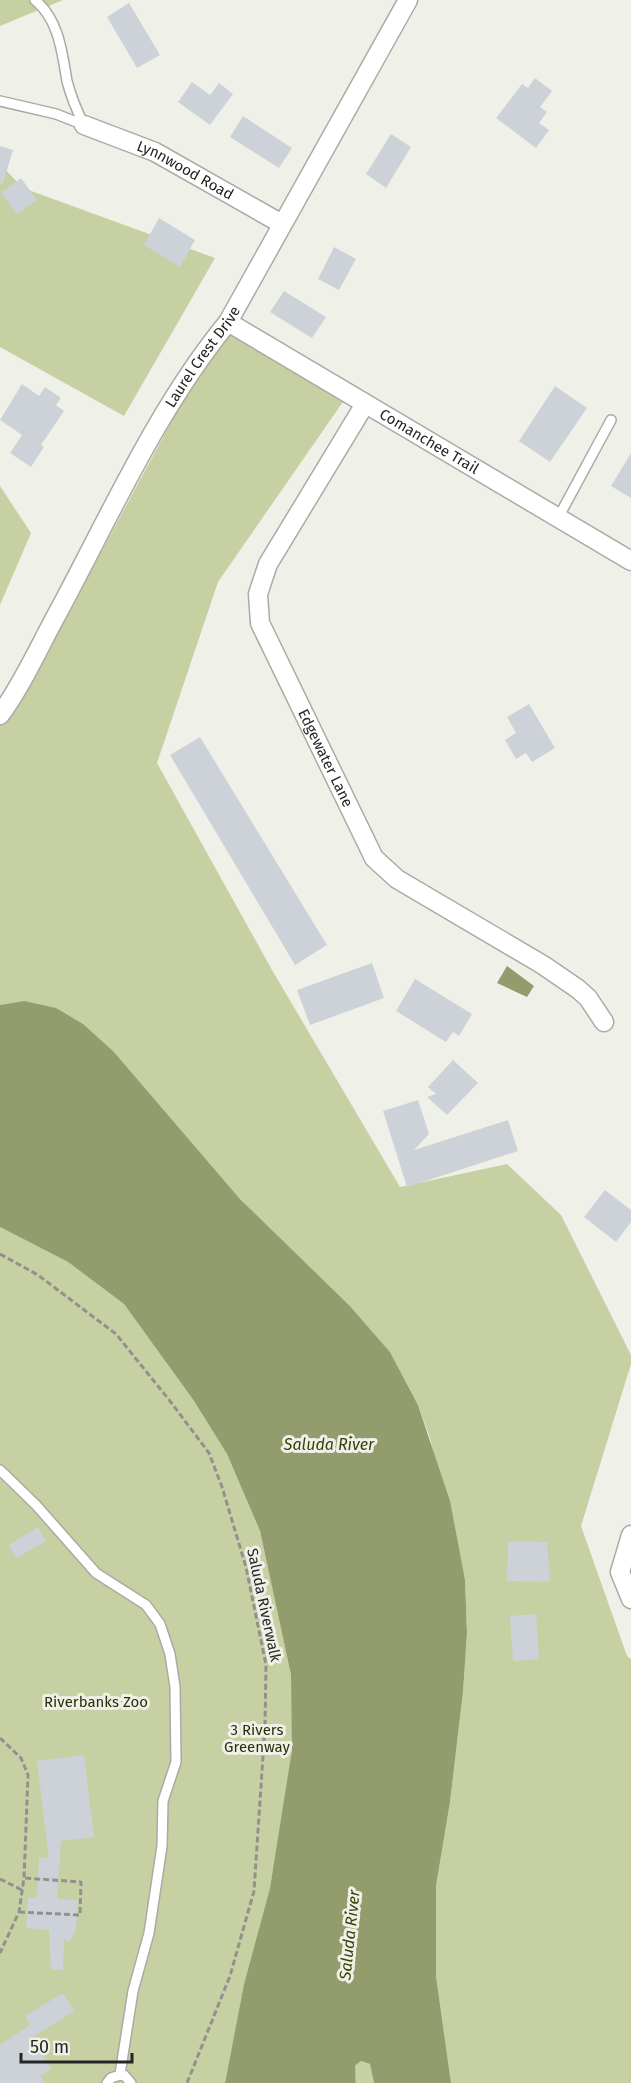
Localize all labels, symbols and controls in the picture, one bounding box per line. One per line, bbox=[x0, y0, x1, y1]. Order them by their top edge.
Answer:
street label: Lynnwood Road bbox=[134, 137, 237, 204]
street label: Laurel Crest Drive bbox=[161, 303, 244, 411]
street label: Comanchee Trail bbox=[376, 405, 483, 478]
street label: Edgewater Lane bbox=[294, 706, 357, 810]
water label: Saluda River bbox=[283, 1435, 375, 1454]
street label: Saluda Riverwalk bbox=[243, 1547, 285, 1664]
park label: Riverbanks Zoo bbox=[44, 1693, 148, 1711]
park label: 3 Rivers Greenway bbox=[224, 1721, 291, 1756]
water label: Saluda River bbox=[335, 1888, 364, 1982]
scale bar bbox=[21, 2026, 132, 2064]
text: 50 m bbox=[30, 2036, 69, 2058]

